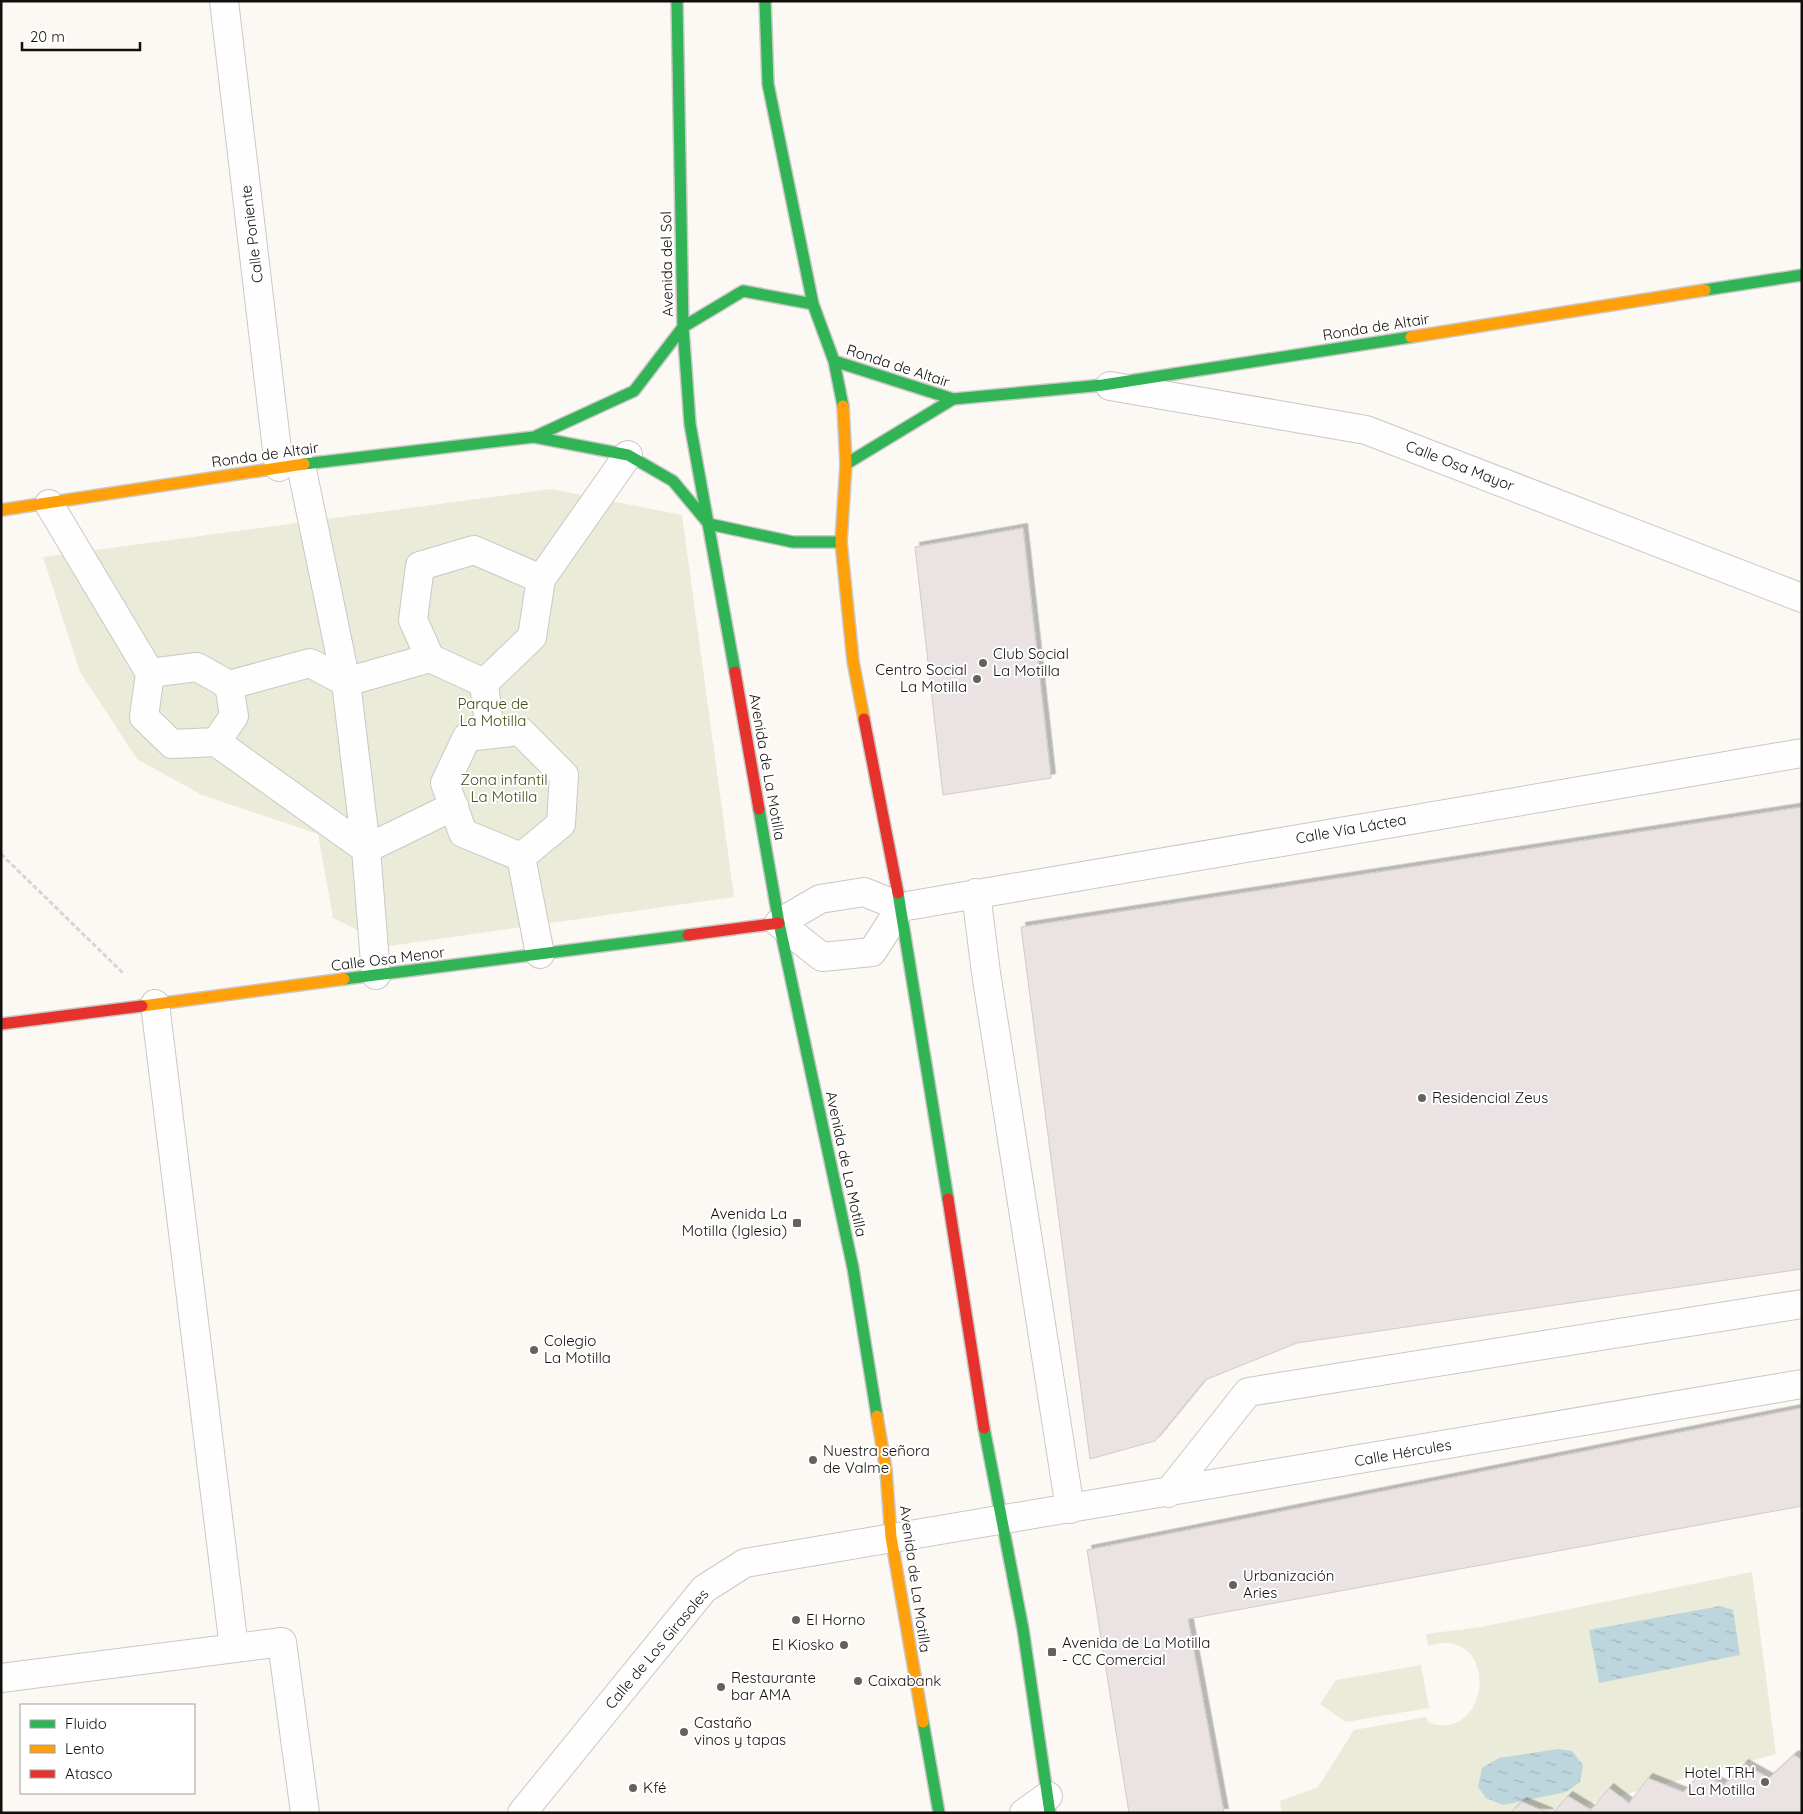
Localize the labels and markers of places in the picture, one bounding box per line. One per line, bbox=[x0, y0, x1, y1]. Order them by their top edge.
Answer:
place label: Club Social La Motilla bbox=[993, 644, 1069, 680]
marker: Club Social La Motilla bbox=[977, 657, 989, 669]
place label: Centro Social La Motilla bbox=[875, 660, 967, 696]
marker: Centro Social La Motilla bbox=[971, 673, 983, 685]
place label: Residencial Zeus bbox=[1432, 1088, 1548, 1107]
marker: Residencial Zeus bbox=[1416, 1092, 1428, 1104]
place label: Avenida La Motilla (Iglesia) bbox=[682, 1204, 787, 1240]
marker: Avenida La Motilla (Iglesia) bbox=[791, 1217, 803, 1229]
place label: Colegio La Motilla bbox=[544, 1331, 611, 1367]
marker: Colegio La Motilla bbox=[528, 1344, 540, 1356]
place label: Nuestra señora de Valme bbox=[823, 1441, 930, 1477]
marker: Nuestra señora de Valme bbox=[807, 1454, 819, 1466]
place label: Urbanización Aries bbox=[1243, 1566, 1335, 1602]
marker: Urbanización Aries bbox=[1227, 1579, 1239, 1591]
place label: El Horno bbox=[806, 1610, 865, 1629]
marker: El Horno bbox=[790, 1614, 802, 1626]
place label: Avenida de La Motilla - CC Comercial bbox=[1062, 1633, 1210, 1669]
place label: El Kiosko bbox=[772, 1635, 834, 1654]
marker: El Kiosko bbox=[838, 1639, 850, 1651]
marker: Avenida de La Motilla - CC Comercial bbox=[1046, 1646, 1058, 1658]
place label: Restaurante bar AMA bbox=[731, 1668, 816, 1704]
place label: Caixabank bbox=[868, 1671, 941, 1690]
marker: Caixabank bbox=[852, 1675, 864, 1687]
marker: Restaurante bar AMA bbox=[715, 1681, 727, 1693]
place label: Castaño vinos y tapas bbox=[694, 1713, 786, 1749]
marker: Castaño vinos y tapas bbox=[678, 1726, 690, 1738]
place label: Hotel TRH La Motilla bbox=[1684, 1763, 1755, 1799]
marker: Hotel TRH La Motilla bbox=[1759, 1776, 1771, 1788]
place label: Kfé bbox=[643, 1778, 666, 1797]
marker: Kfé bbox=[627, 1782, 639, 1794]

